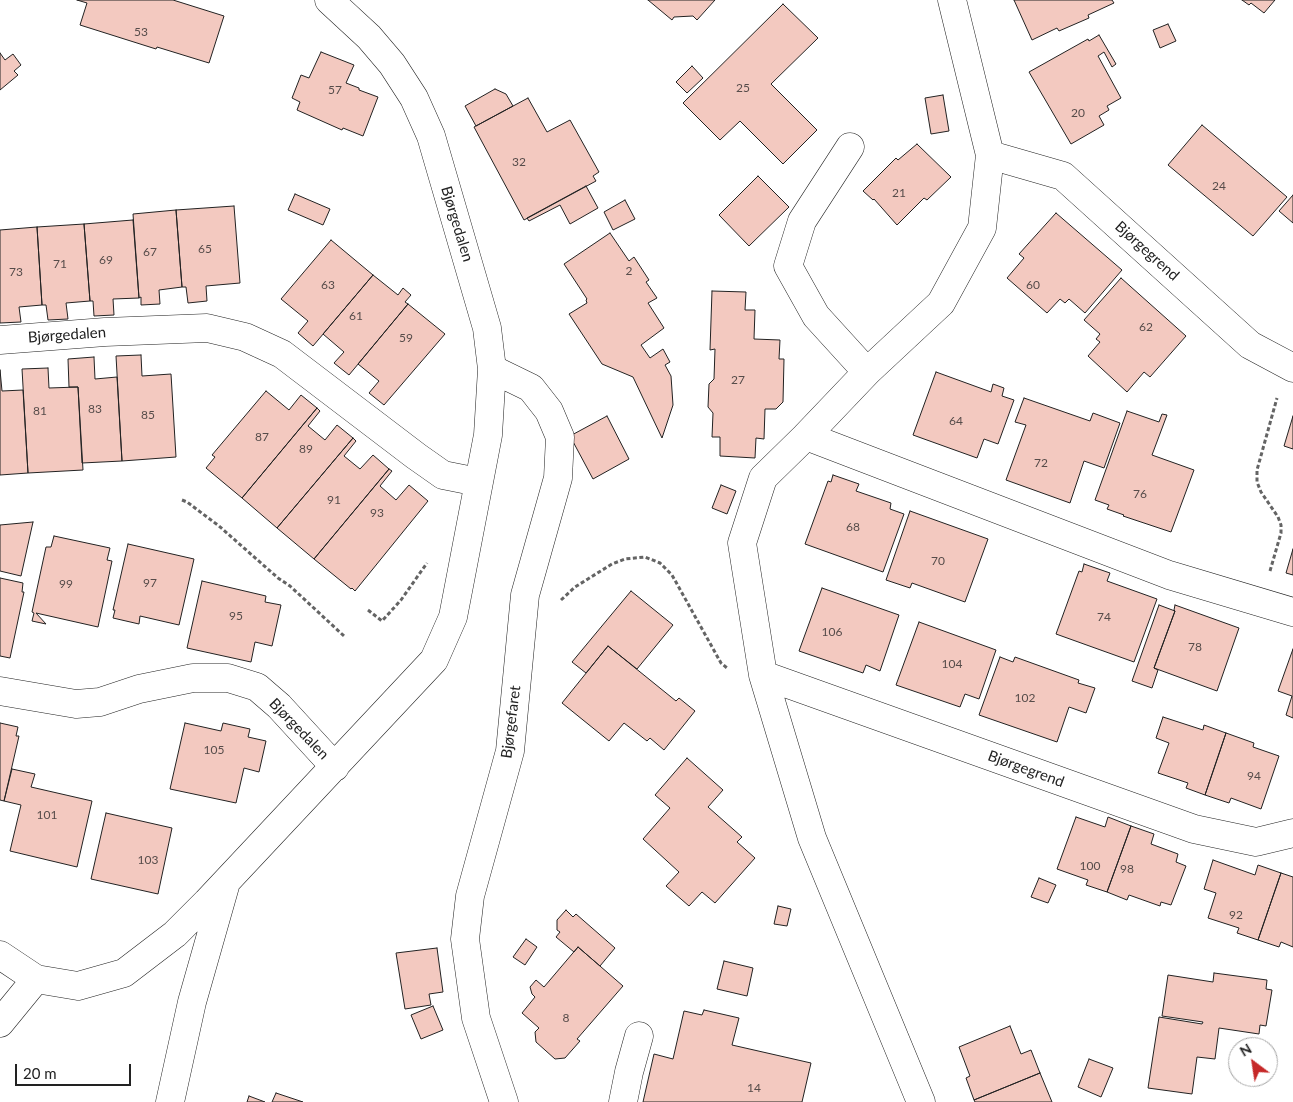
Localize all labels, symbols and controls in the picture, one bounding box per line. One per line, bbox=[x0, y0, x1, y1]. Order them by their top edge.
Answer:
house number: 53 bbox=[134, 25, 148, 39]
house number: 25 bbox=[736, 81, 750, 95]
house number: 57 bbox=[328, 83, 342, 97]
house number: 20 bbox=[1071, 106, 1085, 120]
house number: 32 bbox=[512, 155, 526, 169]
house number: 24 bbox=[1212, 179, 1226, 193]
street label: Bjørgedalen bbox=[437, 184, 477, 264]
house number: 21 bbox=[892, 186, 906, 200]
street label: Bjørgegrend bbox=[1111, 217, 1183, 285]
house number: 65 bbox=[198, 242, 212, 256]
house number: 67 bbox=[143, 245, 157, 259]
house number: 69 bbox=[99, 253, 113, 267]
house number: 71 bbox=[53, 257, 67, 271]
house number: 2 bbox=[626, 264, 632, 278]
house number: 73 bbox=[9, 265, 23, 279]
house number: 63 bbox=[321, 278, 335, 292]
house number: 60 bbox=[1026, 278, 1040, 292]
house number: 61 bbox=[349, 309, 363, 323]
house number: 62 bbox=[1139, 320, 1153, 334]
street label: Bjørgedalen bbox=[27, 323, 107, 347]
house number: 59 bbox=[399, 331, 413, 345]
house number: 27 bbox=[731, 373, 745, 387]
house number: 83 bbox=[88, 402, 102, 416]
house number: 81 bbox=[33, 404, 47, 418]
house number: 85 bbox=[141, 408, 155, 422]
house number: 64 bbox=[949, 414, 963, 428]
house number: 87 bbox=[255, 430, 269, 444]
house number: 89 bbox=[299, 442, 313, 456]
house number: 72 bbox=[1034, 456, 1048, 470]
house number: 76 bbox=[1133, 487, 1147, 501]
house number: 91 bbox=[327, 493, 341, 507]
house number: 93 bbox=[370, 506, 384, 520]
house number: 68 bbox=[846, 520, 860, 534]
house number: 70 bbox=[931, 554, 945, 568]
house number: 97 bbox=[143, 576, 157, 590]
house number: 99 bbox=[59, 577, 73, 591]
house number: 95 bbox=[229, 609, 243, 623]
house number: 74 bbox=[1097, 610, 1111, 624]
house number: 106 bbox=[822, 625, 842, 639]
house number: 78 bbox=[1188, 640, 1202, 654]
house number: 104 bbox=[942, 657, 962, 671]
street label: Bjørgefaret bbox=[498, 684, 524, 760]
house number: 102 bbox=[1015, 691, 1035, 705]
street label: Bjørgedalen bbox=[265, 695, 333, 763]
house number: 105 bbox=[204, 743, 224, 757]
street label: Bjørgegrend bbox=[985, 747, 1067, 791]
house number: 94 bbox=[1247, 769, 1261, 783]
house number: 101 bbox=[37, 808, 57, 822]
house number: 103 bbox=[138, 853, 158, 867]
house number: 100 bbox=[1080, 859, 1100, 873]
house number: 98 bbox=[1120, 862, 1134, 876]
house number: 92 bbox=[1229, 908, 1243, 922]
house number: 8 bbox=[563, 1011, 569, 1025]
north arrow bbox=[1228, 1037, 1278, 1087]
text: N bbox=[1237, 1040, 1255, 1060]
scale bar bbox=[18, 1054, 134, 1086]
text: 20 m bbox=[23, 1064, 57, 1082]
house number: 14 bbox=[747, 1081, 761, 1095]

